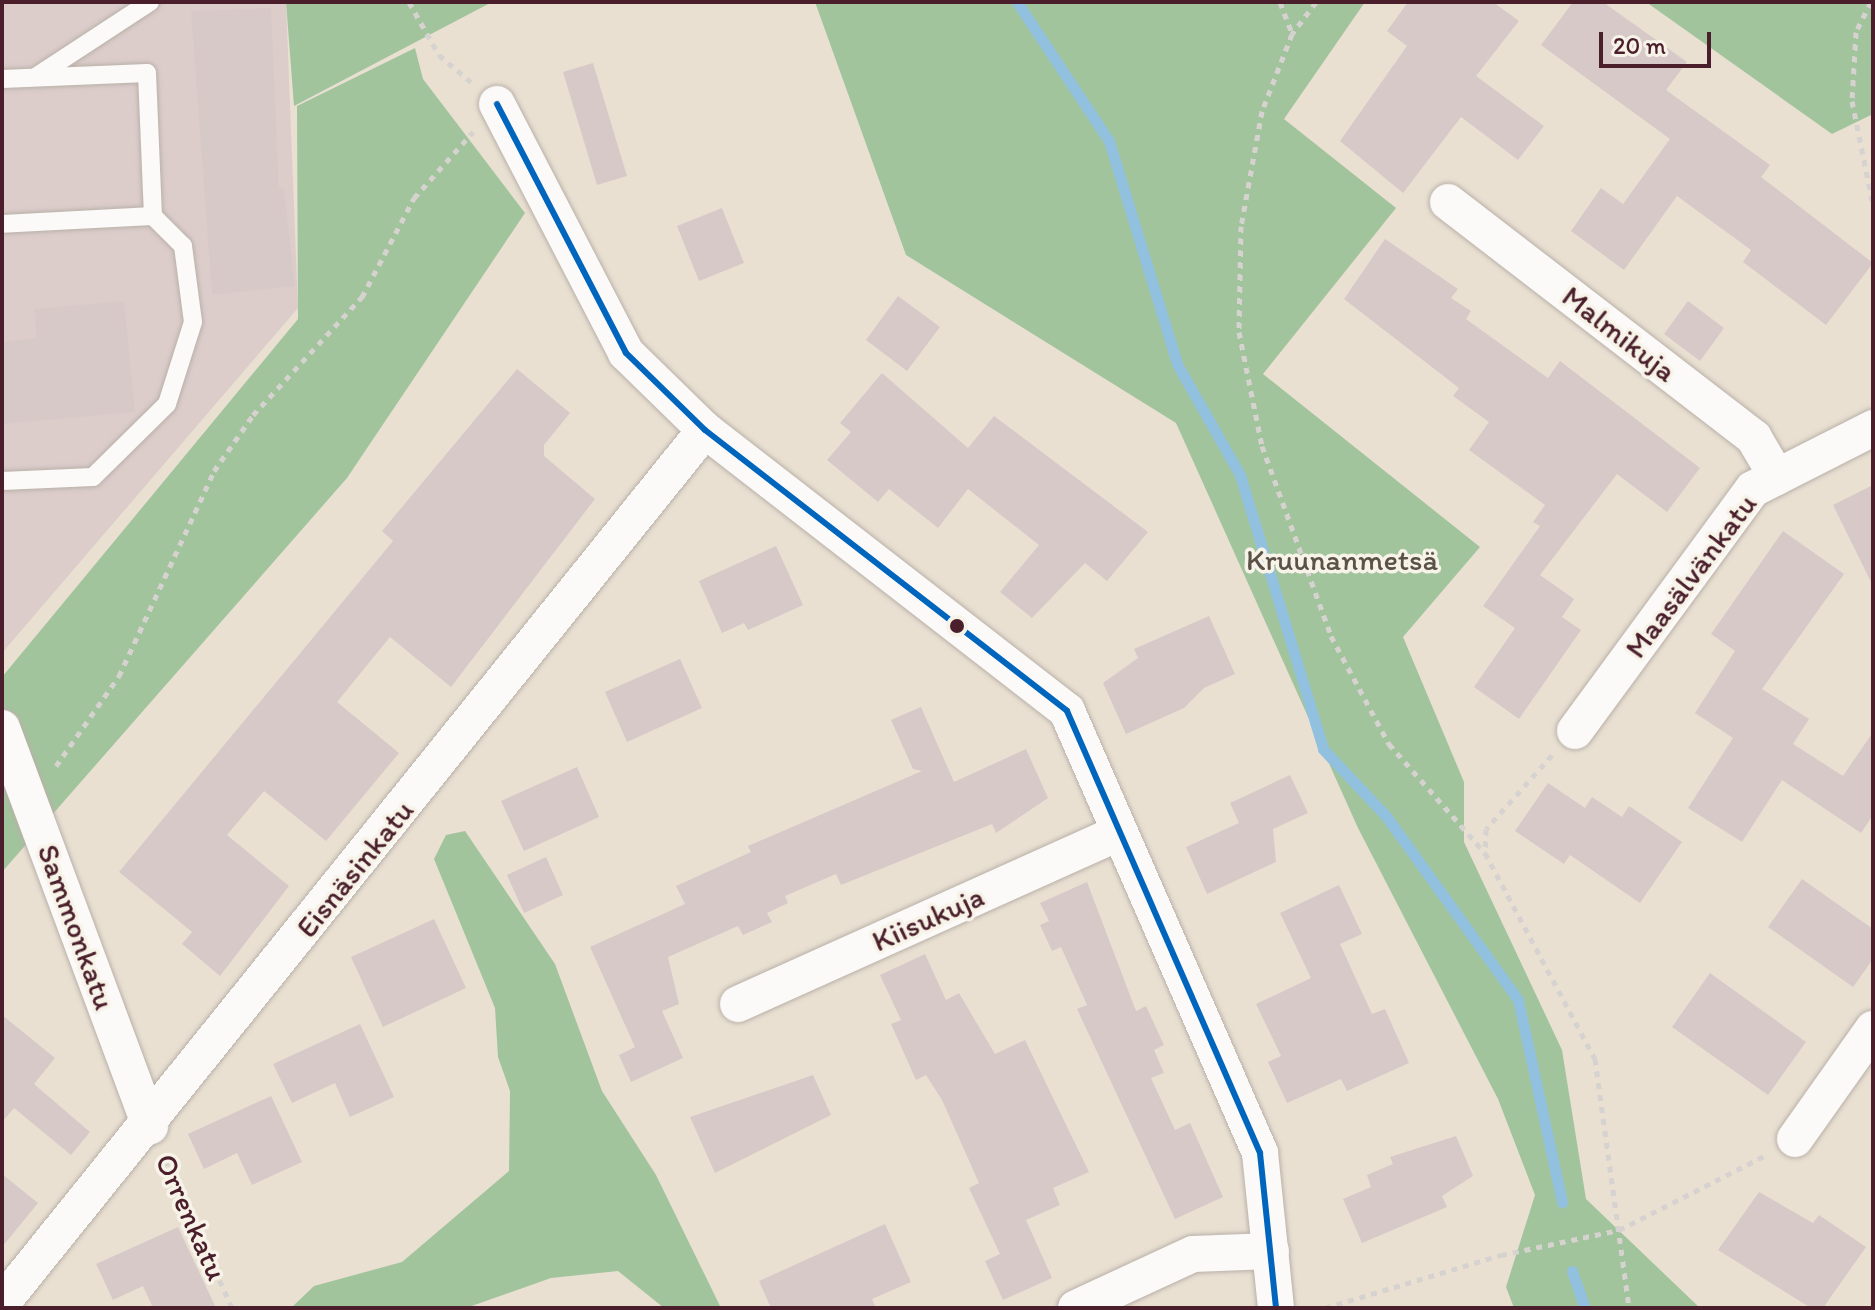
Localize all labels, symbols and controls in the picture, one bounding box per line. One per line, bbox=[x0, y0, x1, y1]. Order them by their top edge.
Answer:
scale bar bbox=[1603, 16, 1715, 66]
text: 20 m bbox=[1613, 31, 1666, 60]
street label: Malmikuja bbox=[1555, 278, 1683, 390]
street label: Maasälvänkatu bbox=[1617, 487, 1765, 665]
park label: Kruunanmetsä bbox=[1246, 542, 1438, 578]
unlabelled marker bbox=[949, 618, 965, 634]
street label: Eisnäsinkatu bbox=[289, 793, 421, 945]
street label: Sammonkatu bbox=[29, 840, 123, 1014]
street label: Kiisukuja bbox=[866, 878, 990, 960]
street label: Orrenkatu bbox=[147, 1148, 235, 1286]

